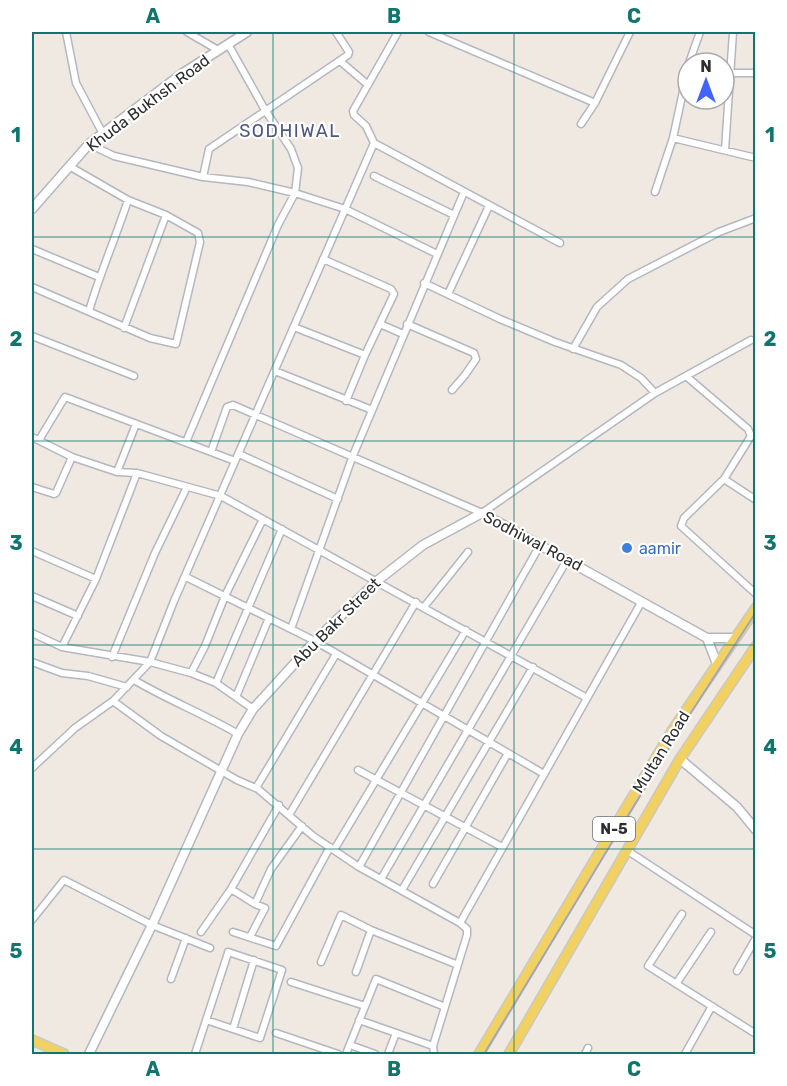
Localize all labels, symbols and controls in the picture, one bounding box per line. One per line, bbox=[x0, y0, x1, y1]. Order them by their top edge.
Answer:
text: A bbox=[146, 4, 161, 28]
text: B bbox=[387, 4, 401, 28]
text: C bbox=[627, 4, 641, 28]
street label: Khuda Bukhsh Road bbox=[83, 50, 213, 156]
north arrow bbox=[676, 51, 736, 111]
text: N bbox=[700, 57, 712, 76]
district label: SODHIWAL bbox=[239, 120, 341, 142]
text: 1 bbox=[11, 123, 21, 147]
text: 1 bbox=[765, 123, 775, 147]
text: 2 bbox=[10, 327, 23, 351]
text: 2 bbox=[764, 327, 777, 351]
street label: Sodhiwal Road bbox=[480, 507, 586, 575]
text: 3 bbox=[9, 531, 23, 555]
text: 3 bbox=[763, 531, 777, 555]
place label: aamir bbox=[639, 539, 681, 558]
marker: aamir bbox=[620, 541, 634, 555]
street label: Abu Bakr Street bbox=[288, 574, 384, 670]
street label: Multan Road bbox=[628, 708, 694, 796]
text: 4 bbox=[9, 735, 23, 759]
text: 4 bbox=[763, 735, 777, 759]
road number: N-5 bbox=[593, 817, 635, 841]
text: 5 bbox=[10, 939, 23, 963]
text: 5 bbox=[764, 939, 777, 963]
text: A bbox=[146, 1057, 161, 1081]
text: B bbox=[387, 1057, 401, 1081]
text: C bbox=[627, 1057, 641, 1081]

